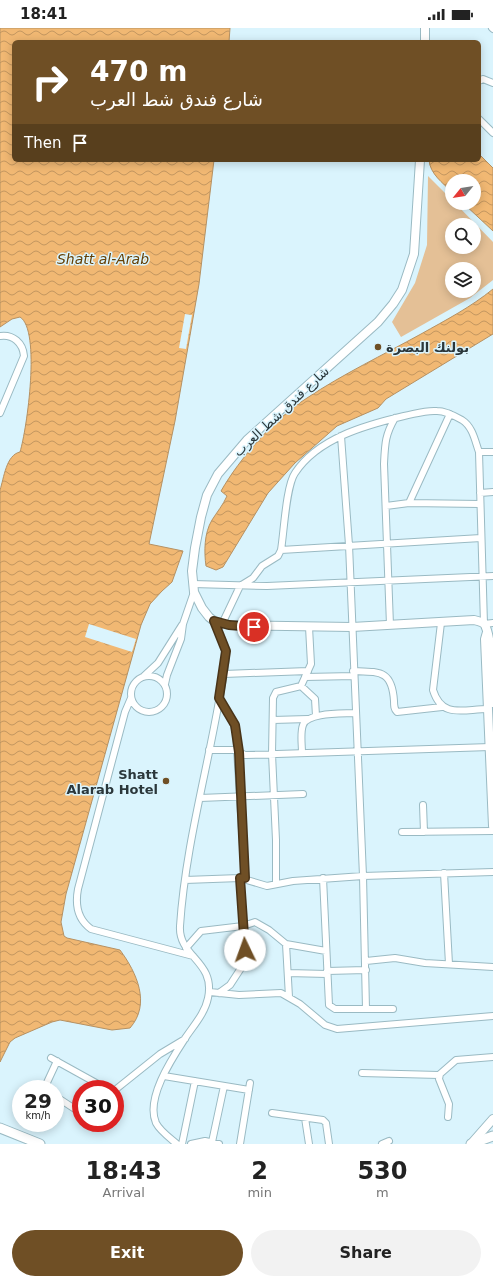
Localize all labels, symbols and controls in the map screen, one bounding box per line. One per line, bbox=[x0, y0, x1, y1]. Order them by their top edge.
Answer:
text: 18:41 bbox=[20, 5, 68, 23]
text: 470 m bbox=[90, 55, 187, 88]
icon: right bbox=[24, 56, 76, 108]
text: شارع فندق شط العرب bbox=[90, 89, 263, 110]
icon: arrive bbox=[69, 132, 91, 154]
text: Then bbox=[24, 134, 61, 152]
north arrow bbox=[445, 174, 481, 210]
map controls bbox=[445, 174, 481, 298]
button: search bbox=[445, 218, 481, 254]
water label: Shatt al-Arab bbox=[57, 251, 149, 267]
button: layers bbox=[445, 262, 481, 298]
place label: بولنك البصرة bbox=[386, 340, 469, 355]
marker: بولنك البصرة bbox=[373, 342, 383, 352]
street label: شارع فندق شط العرب bbox=[231, 363, 333, 460]
pin bbox=[237, 610, 271, 644]
icon: arrive bbox=[243, 616, 265, 638]
place label: Shatt Alarab Hotel bbox=[66, 767, 158, 797]
marker: Shatt Alarab Hotel bbox=[161, 776, 171, 786]
position arrow bbox=[224, 929, 266, 971]
speed limit sign: 30 bbox=[72, 1080, 124, 1132]
text: 29 bbox=[24, 1089, 52, 1113]
text: km/h bbox=[25, 1110, 51, 1121]
text: 18:43 bbox=[85, 1157, 162, 1185]
text: 2 bbox=[251, 1157, 268, 1185]
text: 530 bbox=[357, 1157, 407, 1185]
text: Arrival bbox=[103, 1185, 145, 1200]
text: min bbox=[247, 1185, 272, 1200]
text: m bbox=[376, 1185, 389, 1200]
button: Exit bbox=[12, 1230, 243, 1276]
button: Share bbox=[251, 1230, 481, 1276]

